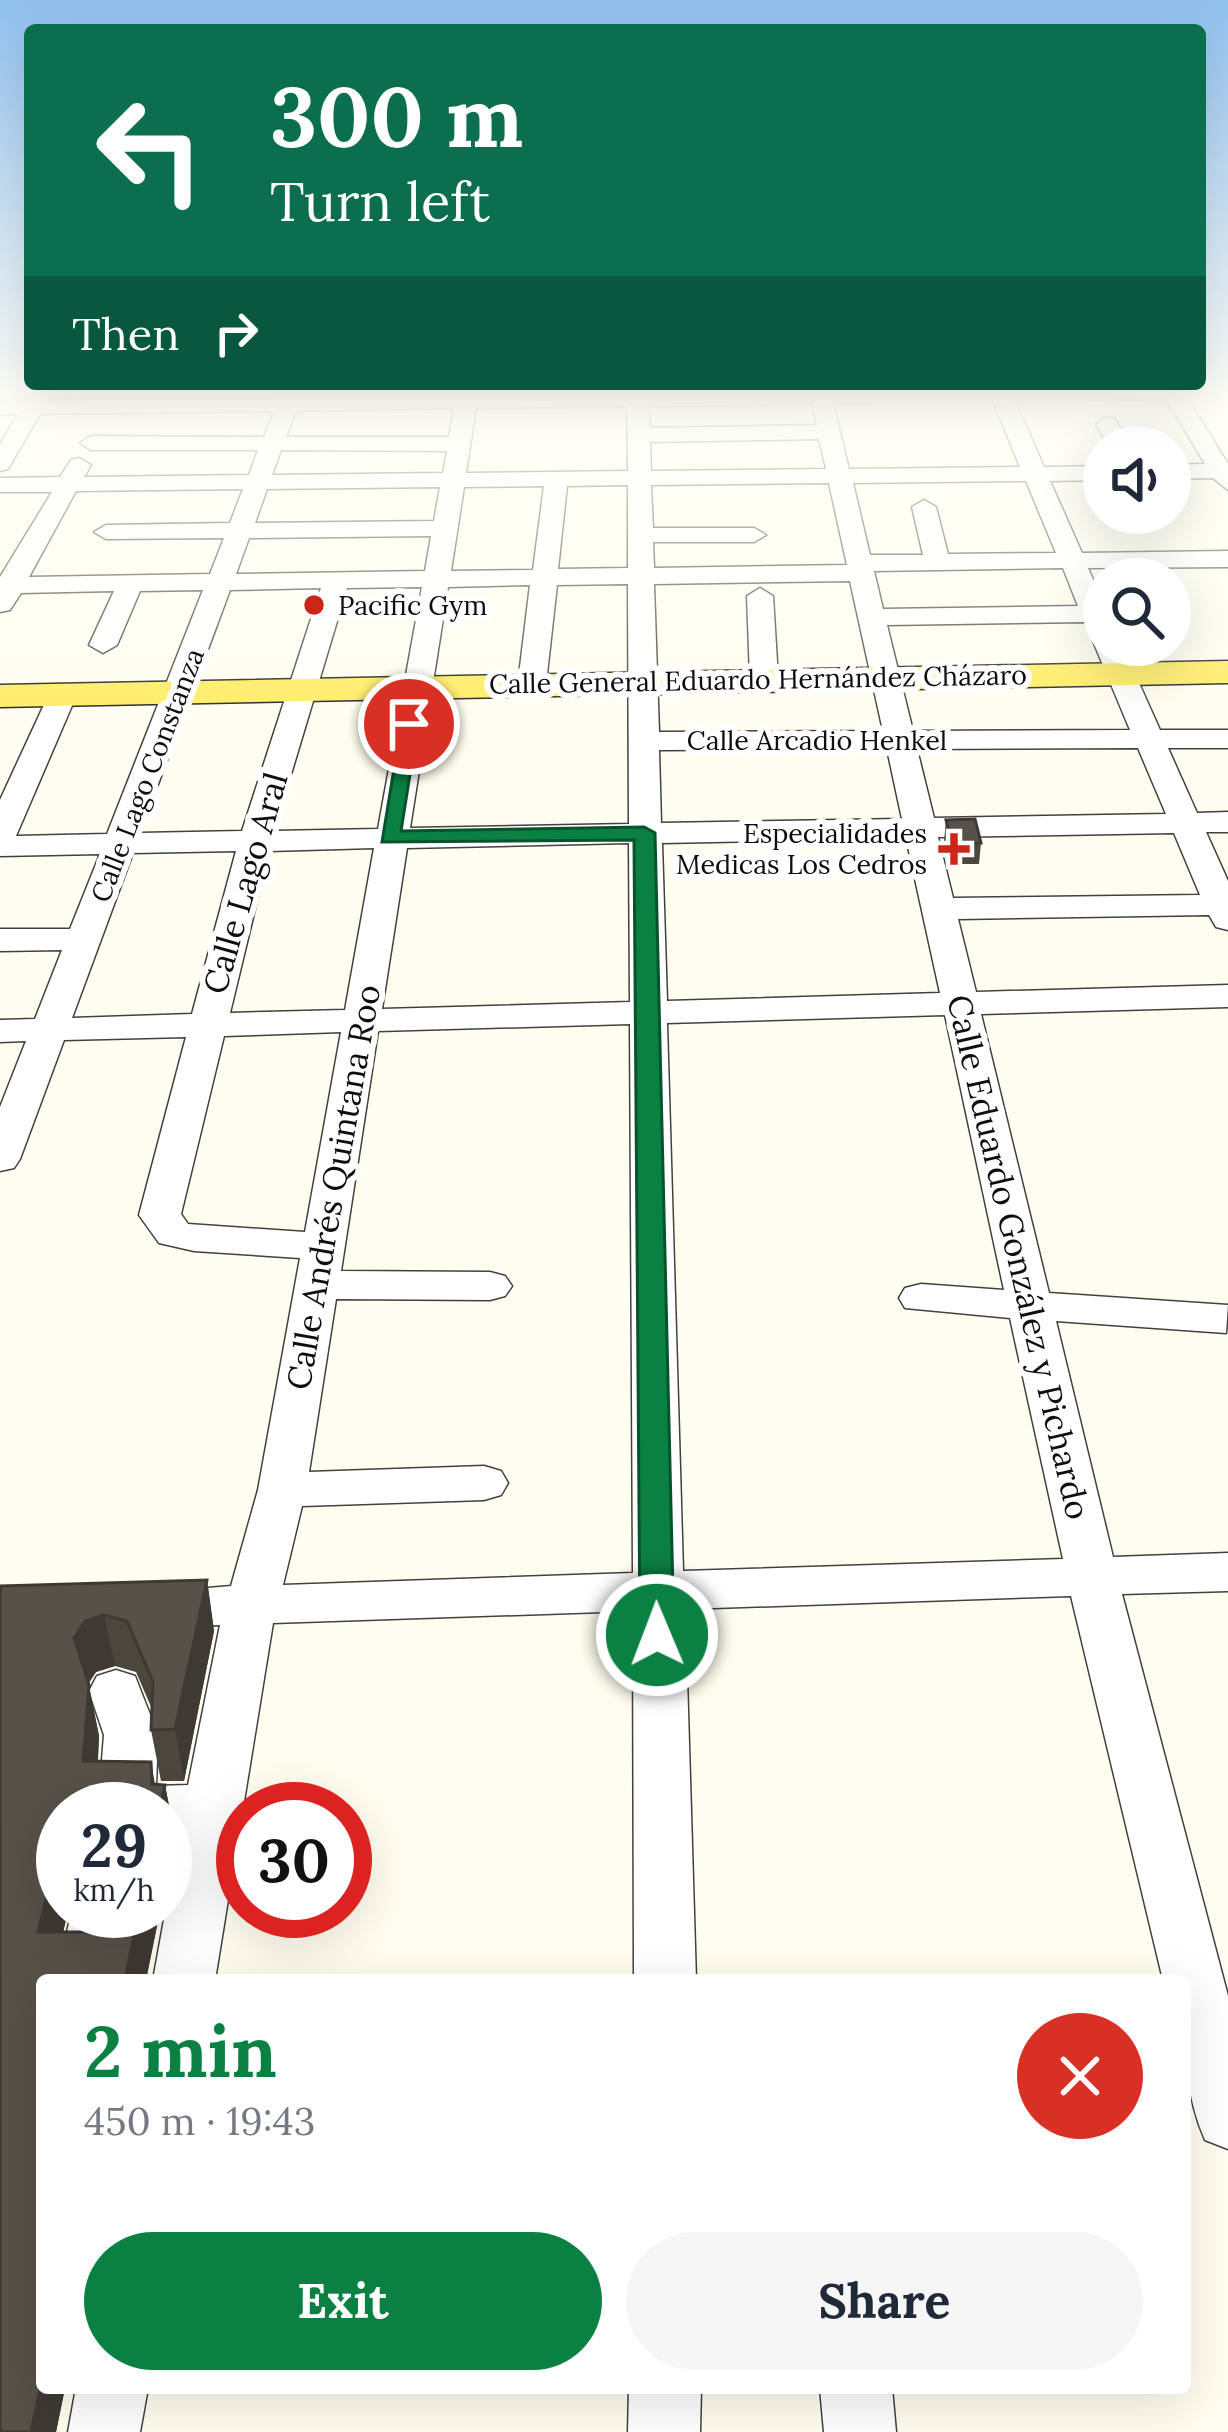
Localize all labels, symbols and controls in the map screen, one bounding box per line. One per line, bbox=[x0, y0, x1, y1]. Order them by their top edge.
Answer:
text: 300 m bbox=[270, 62, 523, 170]
icon: left bbox=[72, 72, 228, 228]
text: Turn left bbox=[270, 167, 490, 236]
icon: right bbox=[203, 300, 269, 366]
text: Then bbox=[72, 305, 179, 362]
map controls bbox=[1083, 426, 1191, 666]
button: sound bbox=[1083, 426, 1191, 534]
button: search bbox=[1083, 558, 1191, 666]
place label: Pacific Gym bbox=[338, 588, 487, 622]
marker: Pacific Gym bbox=[301, 592, 327, 618]
street label: Calle Lago Constanza bbox=[83, 643, 211, 907]
street label: Calle General Eduardo Hernández Cházaro bbox=[489, 657, 1027, 701]
pin bbox=[358, 673, 460, 775]
icon: arrive bbox=[376, 691, 442, 757]
street label: Calle Arcadio Henkel bbox=[687, 723, 947, 757]
street label: Calle Lago Aral bbox=[193, 768, 297, 998]
place label: Especialidades Medicas Los Cedros bbox=[676, 816, 927, 881]
marker: Especialidades Medicas Los Cedros bbox=[938, 833, 970, 865]
street label: Calle Andrés Quintana Roo bbox=[277, 981, 389, 1393]
street label: Calle Eduardo González y Pichardo bbox=[938, 991, 1100, 1523]
position arrow bbox=[594, 1572, 720, 1698]
speed limit sign: 30 bbox=[216, 1782, 372, 1938]
text: 29 bbox=[81, 1807, 147, 1883]
text: km/h bbox=[73, 1871, 155, 1909]
text: 2 min bbox=[84, 2005, 277, 2097]
button: close bbox=[1017, 2013, 1143, 2139]
text: 450 m · 19:43 bbox=[84, 2096, 315, 2146]
button: Exit bbox=[84, 2232, 602, 2370]
button: Share bbox=[626, 2232, 1143, 2370]

